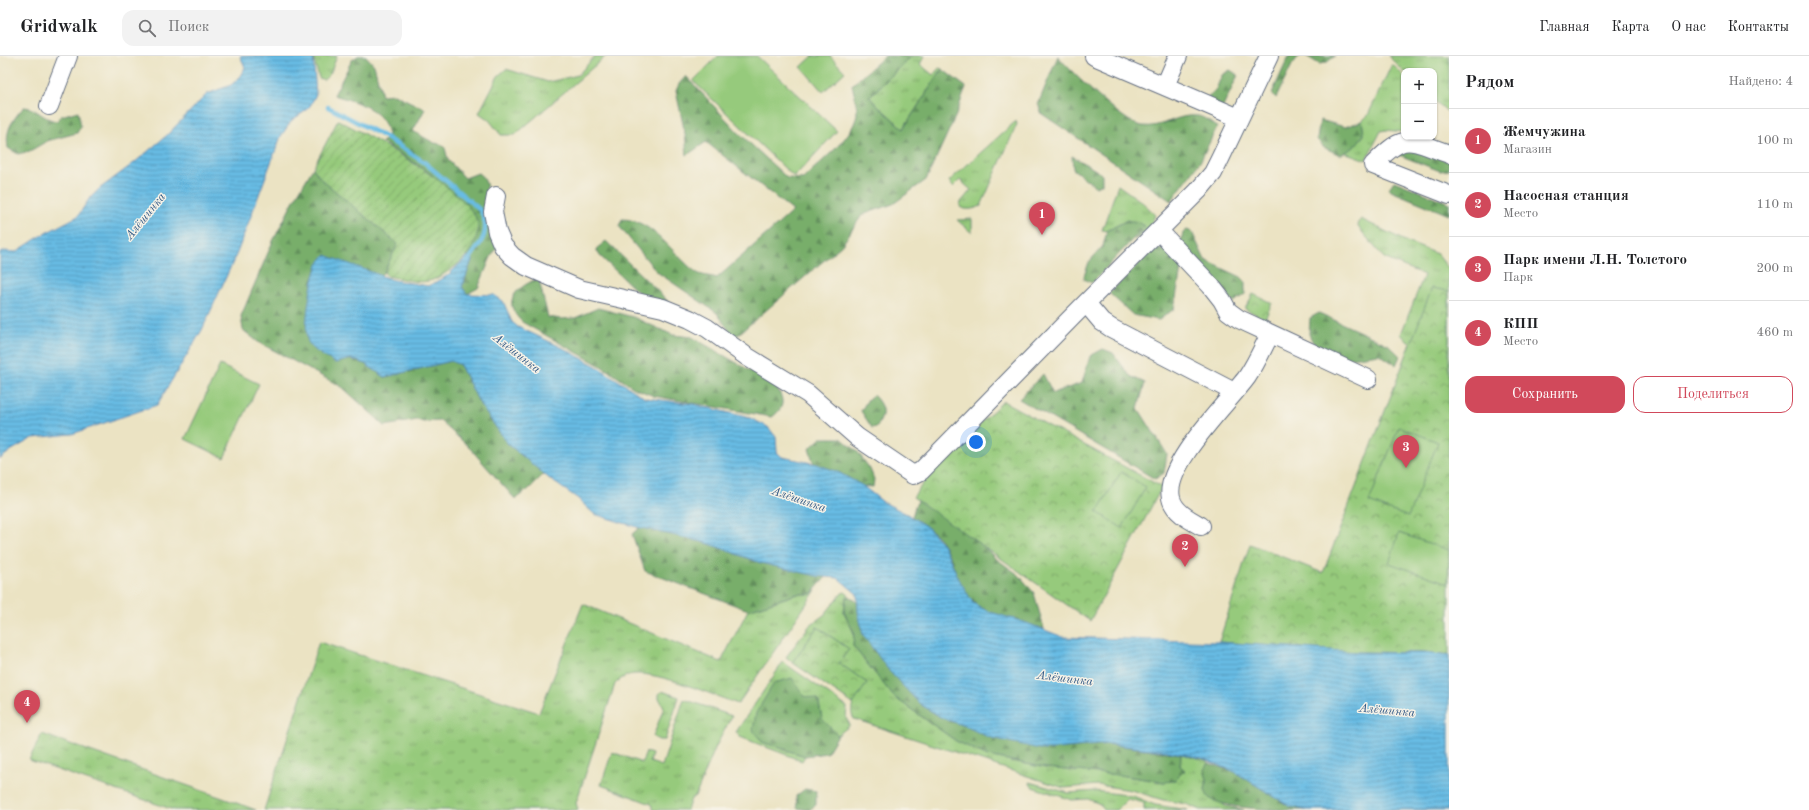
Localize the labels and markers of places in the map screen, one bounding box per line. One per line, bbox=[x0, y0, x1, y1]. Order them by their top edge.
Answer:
pin: 1 bbox=[1029, 202, 1055, 235]
pin: 3 bbox=[1393, 435, 1419, 468]
pin: 2 bbox=[1172, 534, 1198, 567]
pin: 4 bbox=[14, 690, 40, 723]

